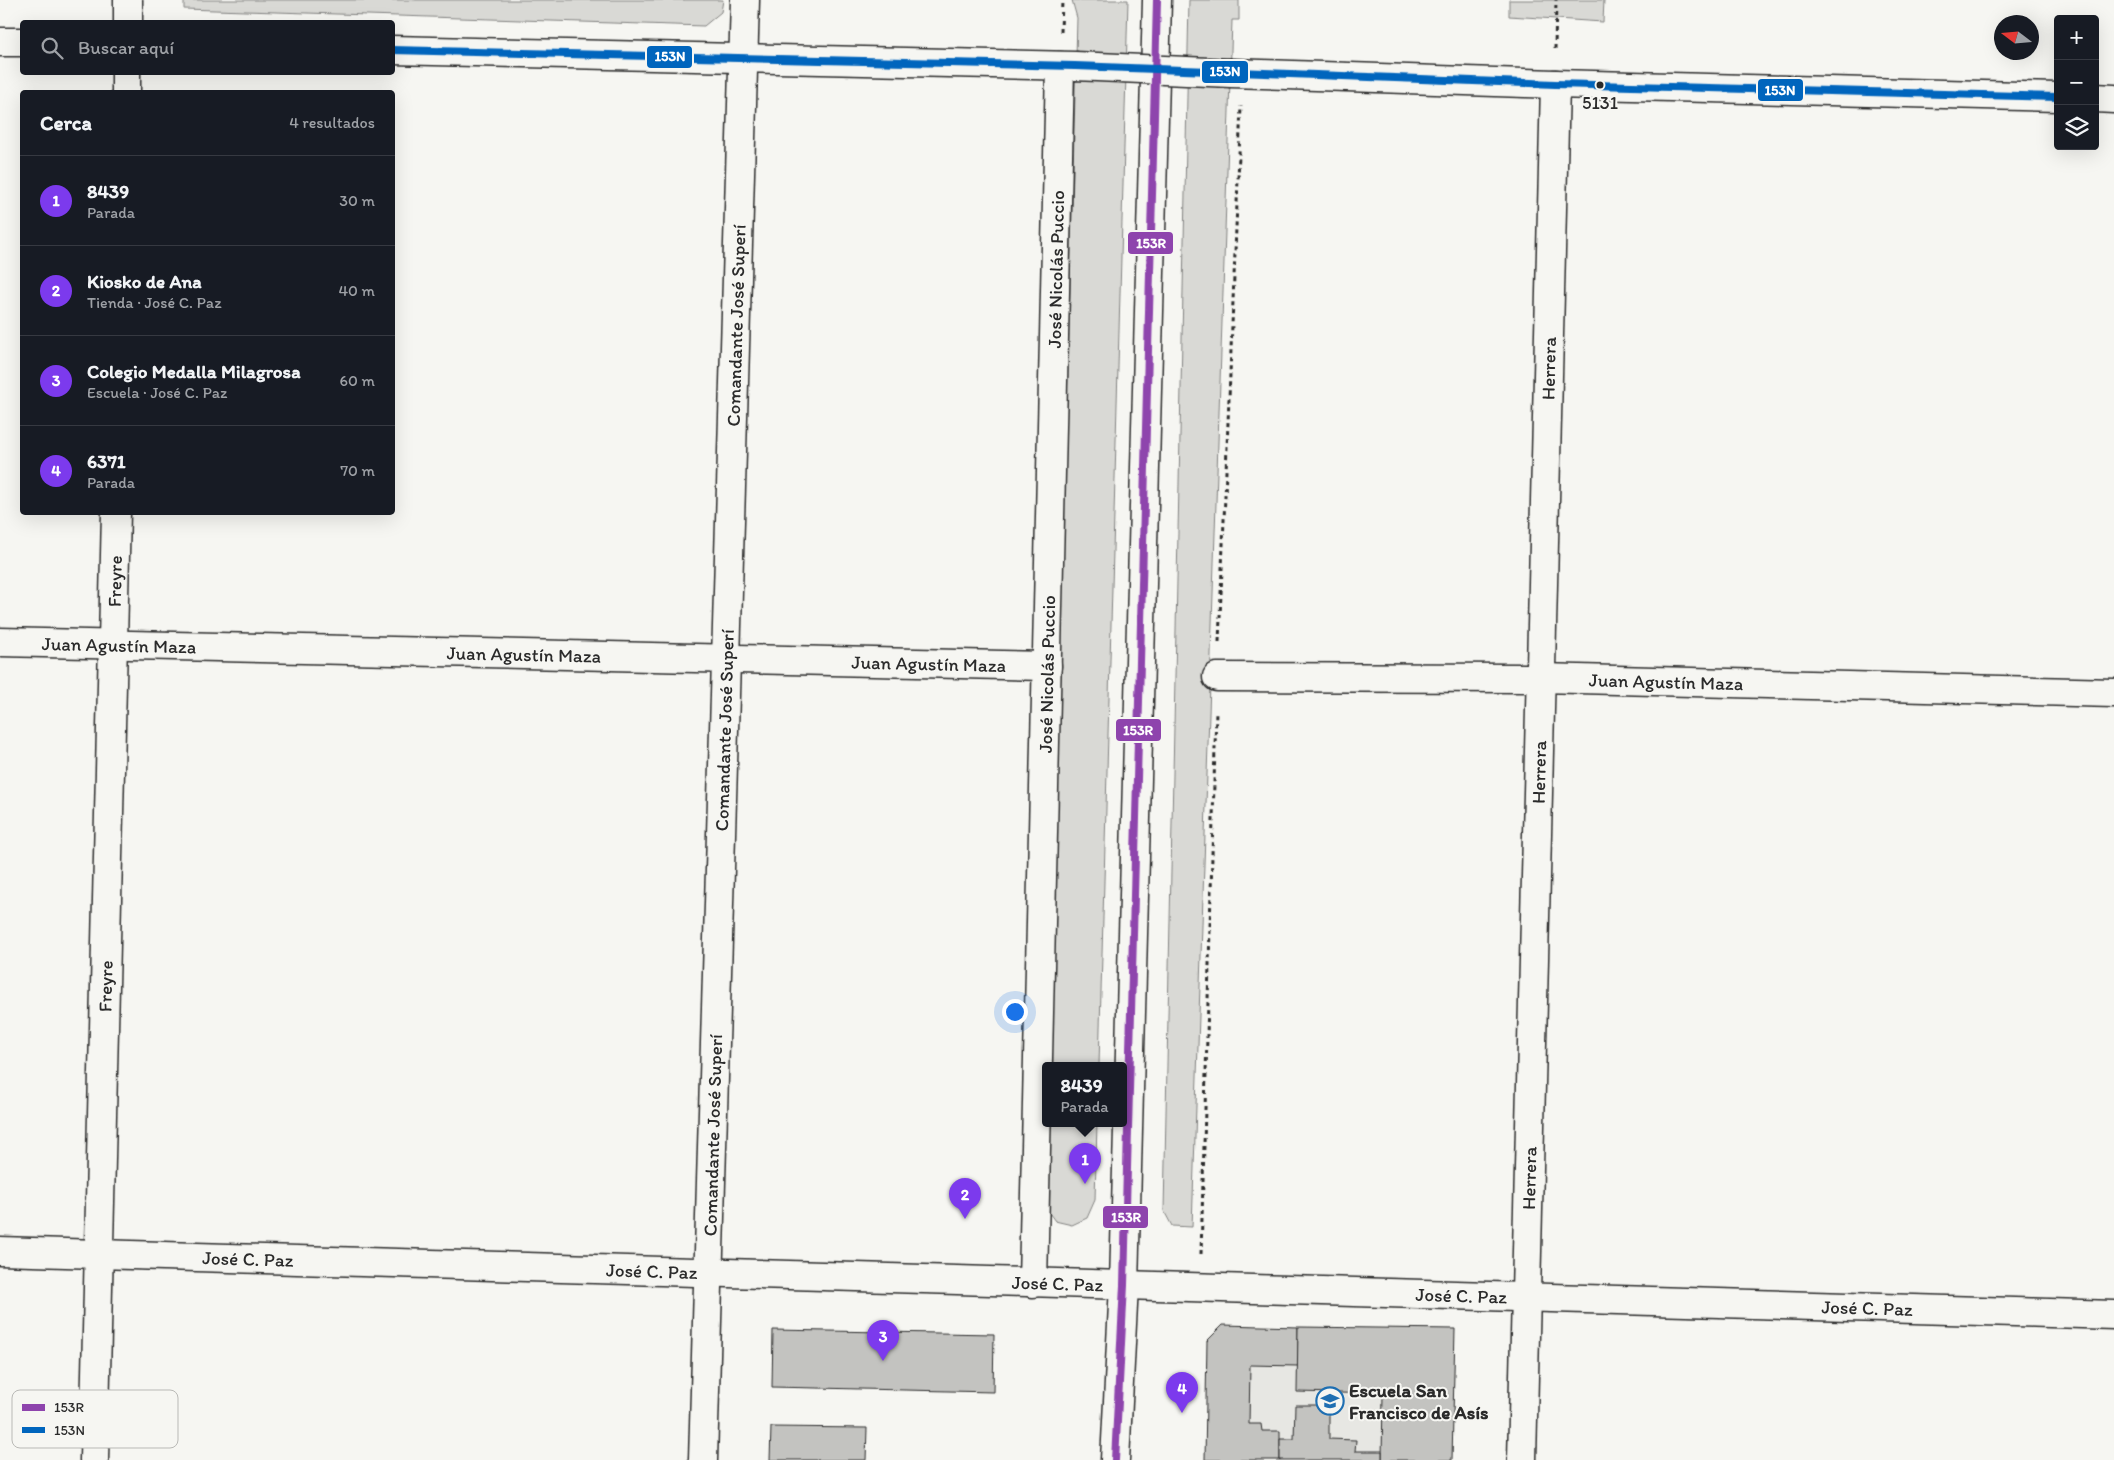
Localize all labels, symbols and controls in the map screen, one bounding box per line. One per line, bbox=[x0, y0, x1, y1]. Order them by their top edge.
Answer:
north arrow bbox=[1994, 15, 2039, 60]
map controls bbox=[2054, 15, 2099, 150]
button: + bbox=[2054, 15, 2099, 60]
search box bbox=[20, 20, 395, 75]
icon: search bbox=[38, 34, 66, 62]
text: Buscar aquí bbox=[78, 36, 174, 59]
line badge: 153N bbox=[646, 45, 693, 69]
text: 153N bbox=[655, 48, 685, 65]
line badge: 153N bbox=[1201, 60, 1249, 84]
button: − bbox=[2054, 60, 2099, 105]
text: 153N bbox=[1210, 63, 1240, 80]
line badge: 153N bbox=[1757, 78, 1804, 102]
marker: 5131 bbox=[1595, 80, 1605, 90]
text: 153N bbox=[1765, 82, 1795, 99]
place label: 5131 bbox=[1582, 92, 1618, 114]
button: layers bbox=[2054, 105, 2099, 150]
text: Cerca bbox=[40, 110, 92, 135]
text: 4 resultados bbox=[289, 113, 375, 132]
text: 8439 bbox=[87, 180, 129, 203]
street label: José Nicolás Puccio bbox=[1042, 190, 1069, 349]
text: 1 bbox=[52, 191, 60, 210]
text: 30 m bbox=[339, 191, 375, 210]
text: Parada bbox=[87, 203, 135, 222]
street label: Comandante José Superí bbox=[721, 224, 750, 427]
line badge: 153R bbox=[1127, 231, 1174, 255]
text: 153R bbox=[1136, 235, 1167, 252]
text: Kiosko de Ana bbox=[87, 270, 202, 293]
text: 2 bbox=[52, 281, 60, 300]
text: 40 m bbox=[338, 281, 375, 300]
text: Tienda · José C. Paz bbox=[87, 293, 222, 312]
street label: Herrera bbox=[1536, 336, 1560, 400]
text: Colegio Medalla Milagrosa bbox=[87, 360, 301, 383]
text: 3 bbox=[52, 371, 60, 390]
text: 60 m bbox=[340, 371, 375, 390]
text: Escuela · José C. Paz bbox=[87, 383, 228, 402]
text: 6371 bbox=[87, 450, 126, 473]
text: 4 bbox=[51, 461, 61, 480]
text: 70 m bbox=[340, 461, 375, 480]
text: Parada bbox=[87, 473, 135, 492]
street label: Freyre bbox=[102, 555, 126, 607]
street label: José Nicolás Puccio bbox=[1033, 595, 1060, 753]
street label: Comandante José Superí bbox=[710, 629, 738, 832]
street label: Juan Agustín Maza bbox=[41, 631, 196, 658]
street label: Juan Agustín Maza bbox=[446, 641, 601, 667]
street label: Juan Agustín Maza bbox=[851, 650, 1006, 677]
street label: Juan Agustín Maza bbox=[1588, 668, 1743, 695]
line badge: 153R bbox=[1115, 718, 1162, 742]
text: 153R bbox=[1123, 722, 1154, 739]
street label: Herrera bbox=[1526, 740, 1551, 804]
street label: Freyre bbox=[93, 960, 117, 1012]
your location bbox=[1002, 999, 1028, 1025]
street label: Comandante José Superí bbox=[698, 1034, 727, 1237]
popup bbox=[1042, 1062, 1127, 1127]
text: 8439 bbox=[1060, 1074, 1103, 1097]
text: Parada bbox=[1060, 1097, 1109, 1116]
pin: 1 bbox=[1069, 1143, 1101, 1184]
street label: Herrera bbox=[1517, 1146, 1541, 1210]
pin: 2 bbox=[949, 1178, 981, 1219]
line badge: 153R bbox=[1102, 1205, 1149, 1229]
text: 153R bbox=[1111, 1209, 1142, 1226]
street label: José C. Paz bbox=[202, 1246, 294, 1271]
street label: José C. Paz bbox=[606, 1258, 698, 1284]
street label: José C. Paz bbox=[1011, 1270, 1104, 1296]
street label: José C. Paz bbox=[1415, 1282, 1508, 1308]
street label: José C. Paz bbox=[1821, 1295, 1913, 1320]
pin: 3 bbox=[867, 1320, 899, 1361]
pin: 4 bbox=[1166, 1372, 1198, 1413]
place label: Escuela San Francisco de Asís bbox=[1349, 1379, 1489, 1424]
school or university icon: Escuela San Francisco de Asís bbox=[1315, 1386, 1345, 1416]
legend bbox=[12, 1390, 178, 1448]
text: 153R bbox=[54, 1399, 84, 1416]
text: 153N bbox=[54, 1422, 85, 1439]

